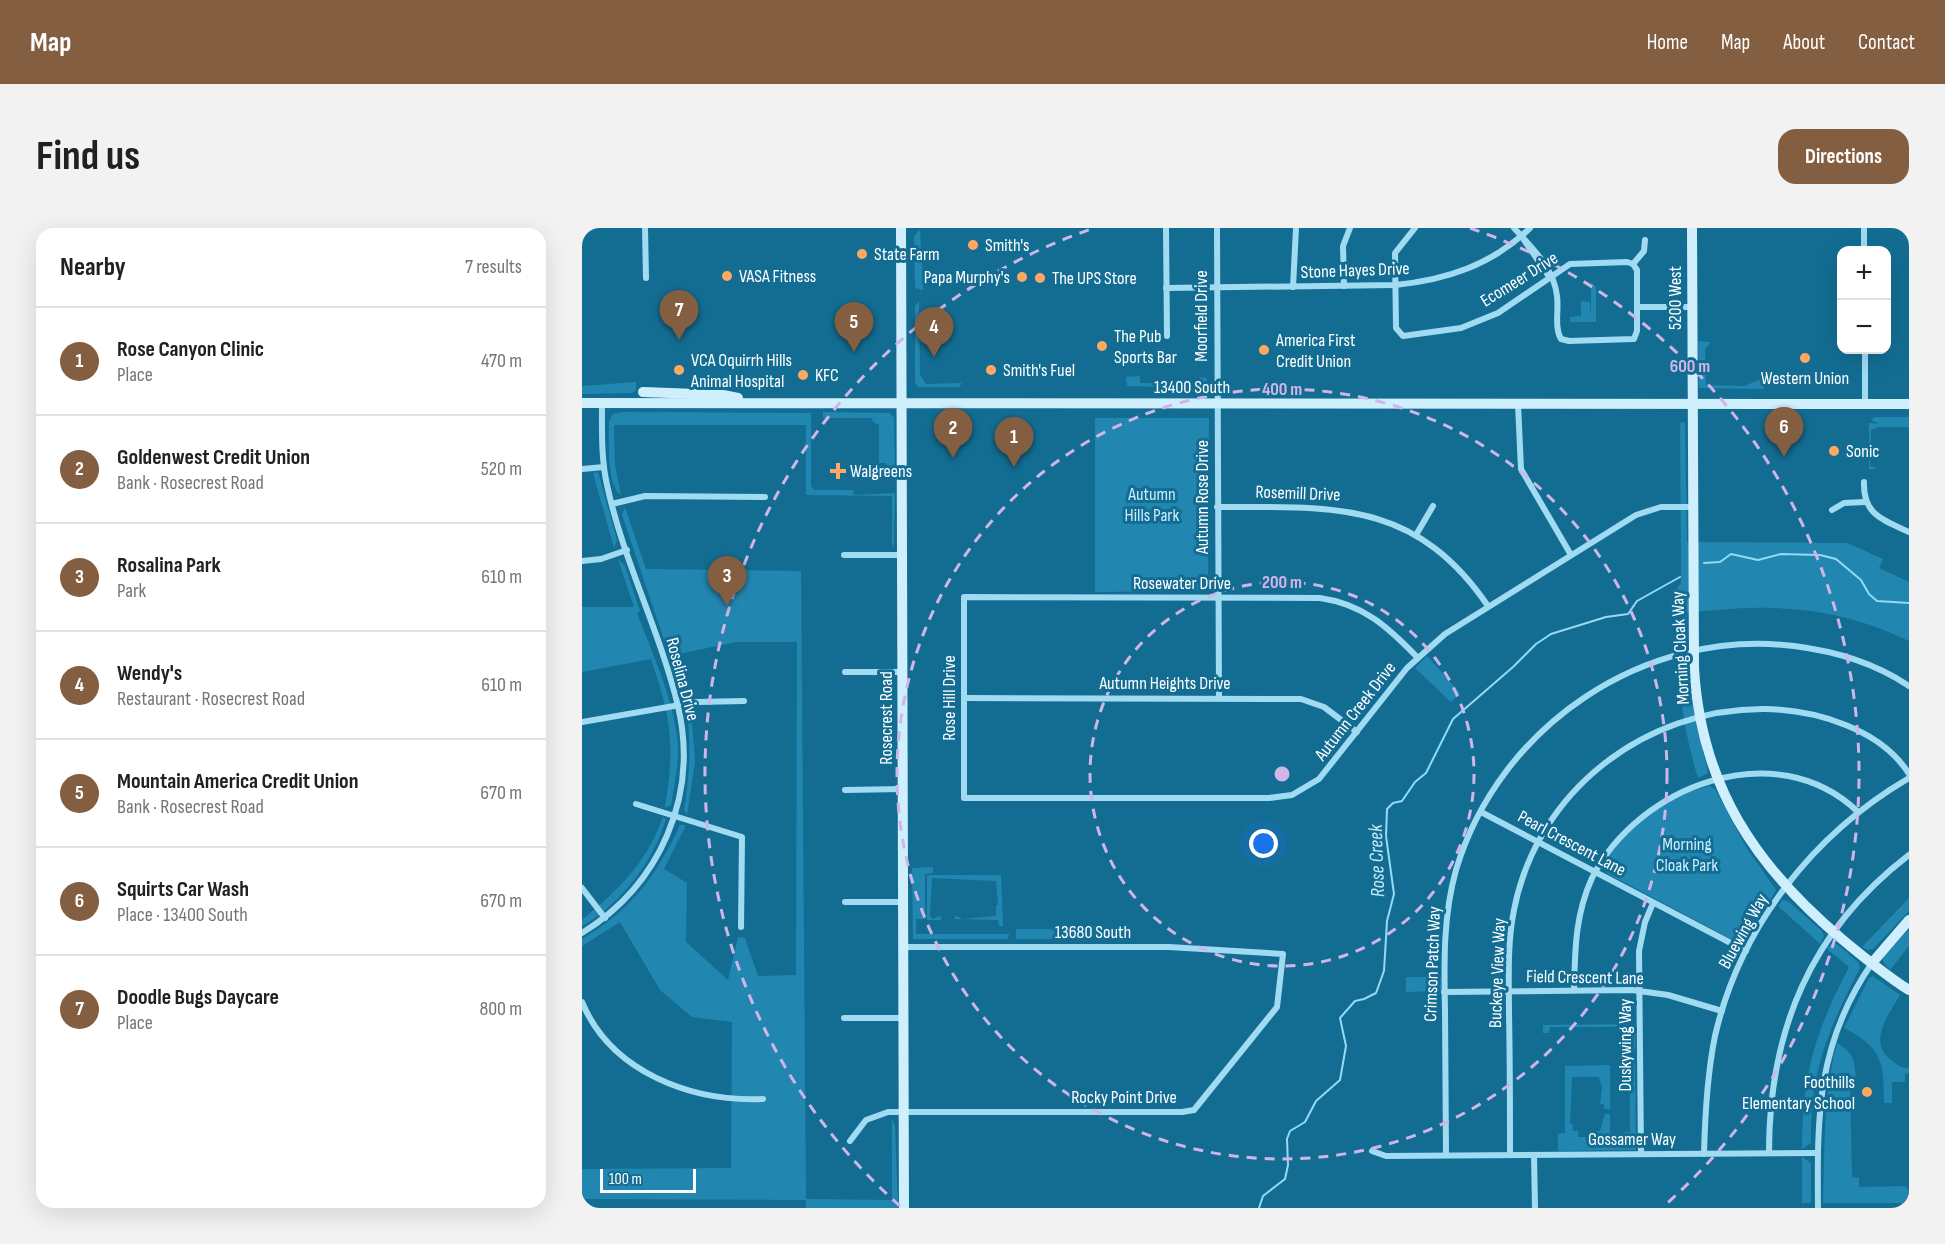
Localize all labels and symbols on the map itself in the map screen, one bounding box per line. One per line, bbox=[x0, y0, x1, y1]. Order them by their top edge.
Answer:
place label: Smith's bbox=[985, 235, 1029, 256]
marker: Smith's bbox=[966, 238, 980, 252]
place label: State Farm bbox=[874, 244, 940, 265]
marker: State Farm bbox=[855, 247, 869, 261]
street label: Ecomeer Drive bbox=[1477, 247, 1562, 311]
street label: Stone Hayes Drive bbox=[1300, 258, 1410, 283]
street label: 5200 West bbox=[1665, 265, 1686, 330]
place label: VASA Fitness bbox=[739, 266, 816, 287]
place label: Papa Murphy's bbox=[924, 267, 1010, 288]
place label: The UPS Store bbox=[1052, 268, 1137, 289]
marker: VASA Fitness bbox=[720, 269, 734, 283]
marker: Papa Murphy's bbox=[1015, 270, 1029, 284]
street label: Moorfield Drive bbox=[1191, 270, 1212, 362]
marker: The UPS Store bbox=[1033, 271, 1047, 285]
pin: 7 bbox=[660, 291, 698, 340]
pin: 5 bbox=[834, 302, 874, 352]
pin: 4 bbox=[914, 308, 954, 357]
place label: The Pub Sports Bar bbox=[1114, 326, 1177, 368]
place label: America First Credit Union bbox=[1275, 330, 1356, 372]
marker: The Pub Sports Bar bbox=[1095, 339, 1109, 353]
marker: America First Credit Union bbox=[1257, 343, 1271, 357]
place label: VCA Oquirrh Hills Animal Hospital bbox=[690, 350, 792, 392]
marker: Western Union bbox=[1798, 351, 1812, 365]
text: 600 m bbox=[1670, 356, 1710, 377]
place label: Smith's Fuel bbox=[1003, 360, 1075, 381]
marker: VCA Oquirrh Hills Animal Hospital bbox=[672, 363, 686, 377]
marker: Smith's Fuel bbox=[984, 363, 998, 377]
place label: KFC bbox=[815, 365, 839, 386]
marker: KFC bbox=[796, 368, 810, 382]
place label: Western Union bbox=[1761, 368, 1849, 389]
street label: 13400 South bbox=[1154, 377, 1230, 398]
text: 400 m bbox=[1262, 379, 1302, 400]
pin: 2 bbox=[934, 408, 973, 458]
pin: 6 bbox=[1764, 408, 1804, 457]
pin: 1 bbox=[994, 418, 1034, 467]
street label: Autumn Rose Drive bbox=[1192, 440, 1213, 555]
place label: Sonic bbox=[1846, 441, 1879, 462]
marker: Sonic bbox=[1827, 444, 1841, 458]
place label: Walgreens bbox=[850, 461, 912, 482]
marker: Walgreens bbox=[831, 464, 845, 478]
street label: Rosemill Drive bbox=[1255, 482, 1341, 505]
park label: Autumn Hills Park bbox=[1125, 484, 1180, 526]
pin: 3 bbox=[708, 556, 746, 606]
text: 200 m bbox=[1262, 572, 1302, 593]
street label: Rosewater Drive bbox=[1133, 573, 1231, 594]
street label: Morning Cloak Way bbox=[1667, 591, 1694, 705]
street label: Roselina Drive bbox=[661, 635, 704, 723]
street label: Rose Hill Drive bbox=[939, 655, 960, 741]
street label: Autumn Creek Drive bbox=[1310, 658, 1400, 766]
street label: Rosecrest Road bbox=[876, 671, 897, 765]
street label: Autumn Heights Drive bbox=[1098, 673, 1231, 694]
centre of rings bbox=[1272, 764, 1292, 784]
street label: Pearl Crescent Lane bbox=[1514, 806, 1629, 881]
water label: Rose Creek bbox=[1364, 824, 1390, 898]
your location bbox=[1249, 829, 1278, 858]
park label: Morning Cloak Park bbox=[1656, 834, 1718, 876]
street label: Bluewing Way bbox=[1714, 890, 1773, 972]
street label: Crimson Patch Way bbox=[1420, 906, 1445, 1022]
street label: Buckeye View Way bbox=[1485, 918, 1510, 1028]
street label: 13680 South bbox=[1055, 922, 1131, 943]
street label: Field Crescent Lane bbox=[1526, 966, 1644, 989]
street label: Duskywing Way bbox=[1615, 999, 1636, 1091]
place label: Foothills Elementary School bbox=[1742, 1072, 1855, 1114]
marker: Foothills Elementary School bbox=[1860, 1085, 1874, 1099]
street label: Rocky Point Drive bbox=[1071, 1087, 1177, 1108]
street label: Gossamer Way bbox=[1588, 1129, 1676, 1150]
scale bar bbox=[600, 1166, 696, 1194]

